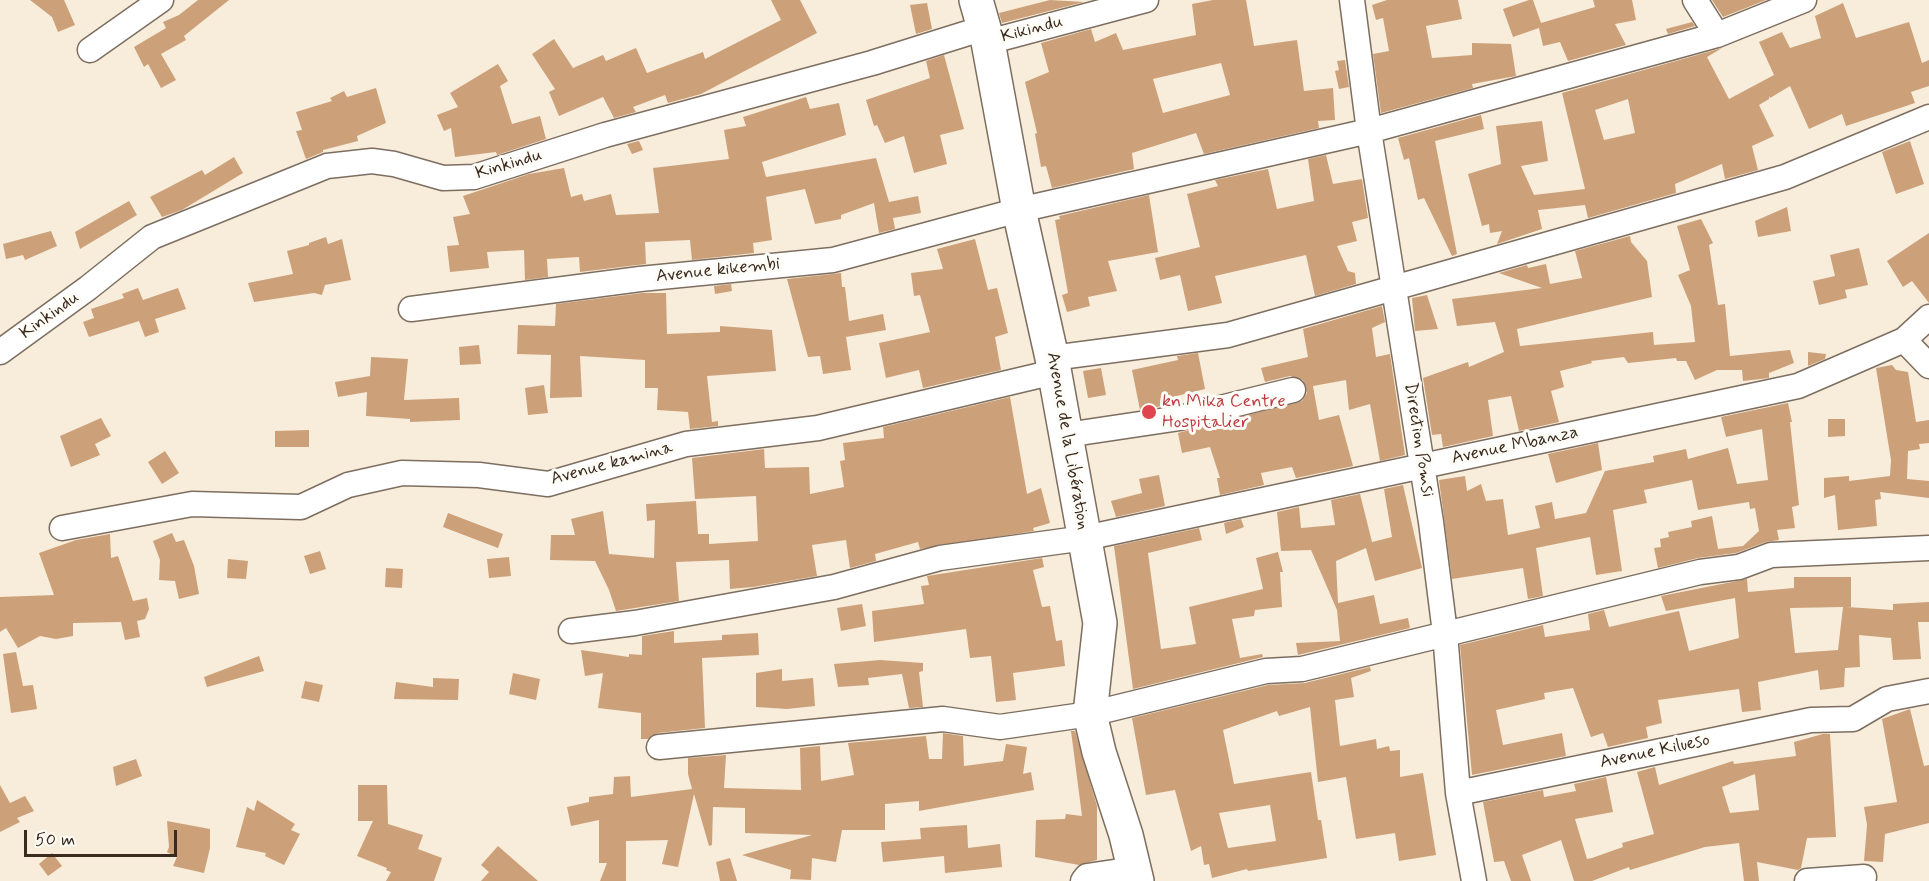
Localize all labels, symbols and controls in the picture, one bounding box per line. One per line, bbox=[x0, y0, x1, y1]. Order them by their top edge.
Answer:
street label: Kikindu bbox=[999, 11, 1065, 49]
street label: Kinkindu bbox=[473, 145, 545, 185]
street label: Avenue kikembi bbox=[655, 254, 781, 288]
street label: Kinkindu bbox=[16, 287, 84, 345]
street label: Avenue de la Libération bbox=[1041, 350, 1093, 532]
street label: Direction Pomsi bbox=[1398, 381, 1438, 499]
place label: kn Mika Centre Hospitalier bbox=[1162, 391, 1286, 434]
marker: kn Mika Centre Hospitalier bbox=[1140, 403, 1158, 421]
street label: Avenue Mbanza bbox=[1450, 422, 1580, 470]
street label: Avenue kamina bbox=[549, 437, 675, 491]
street label: Avenue Kilueso bbox=[1598, 730, 1712, 774]
scale bar bbox=[27, 818, 180, 856]
text: 50 m bbox=[35, 828, 75, 852]

